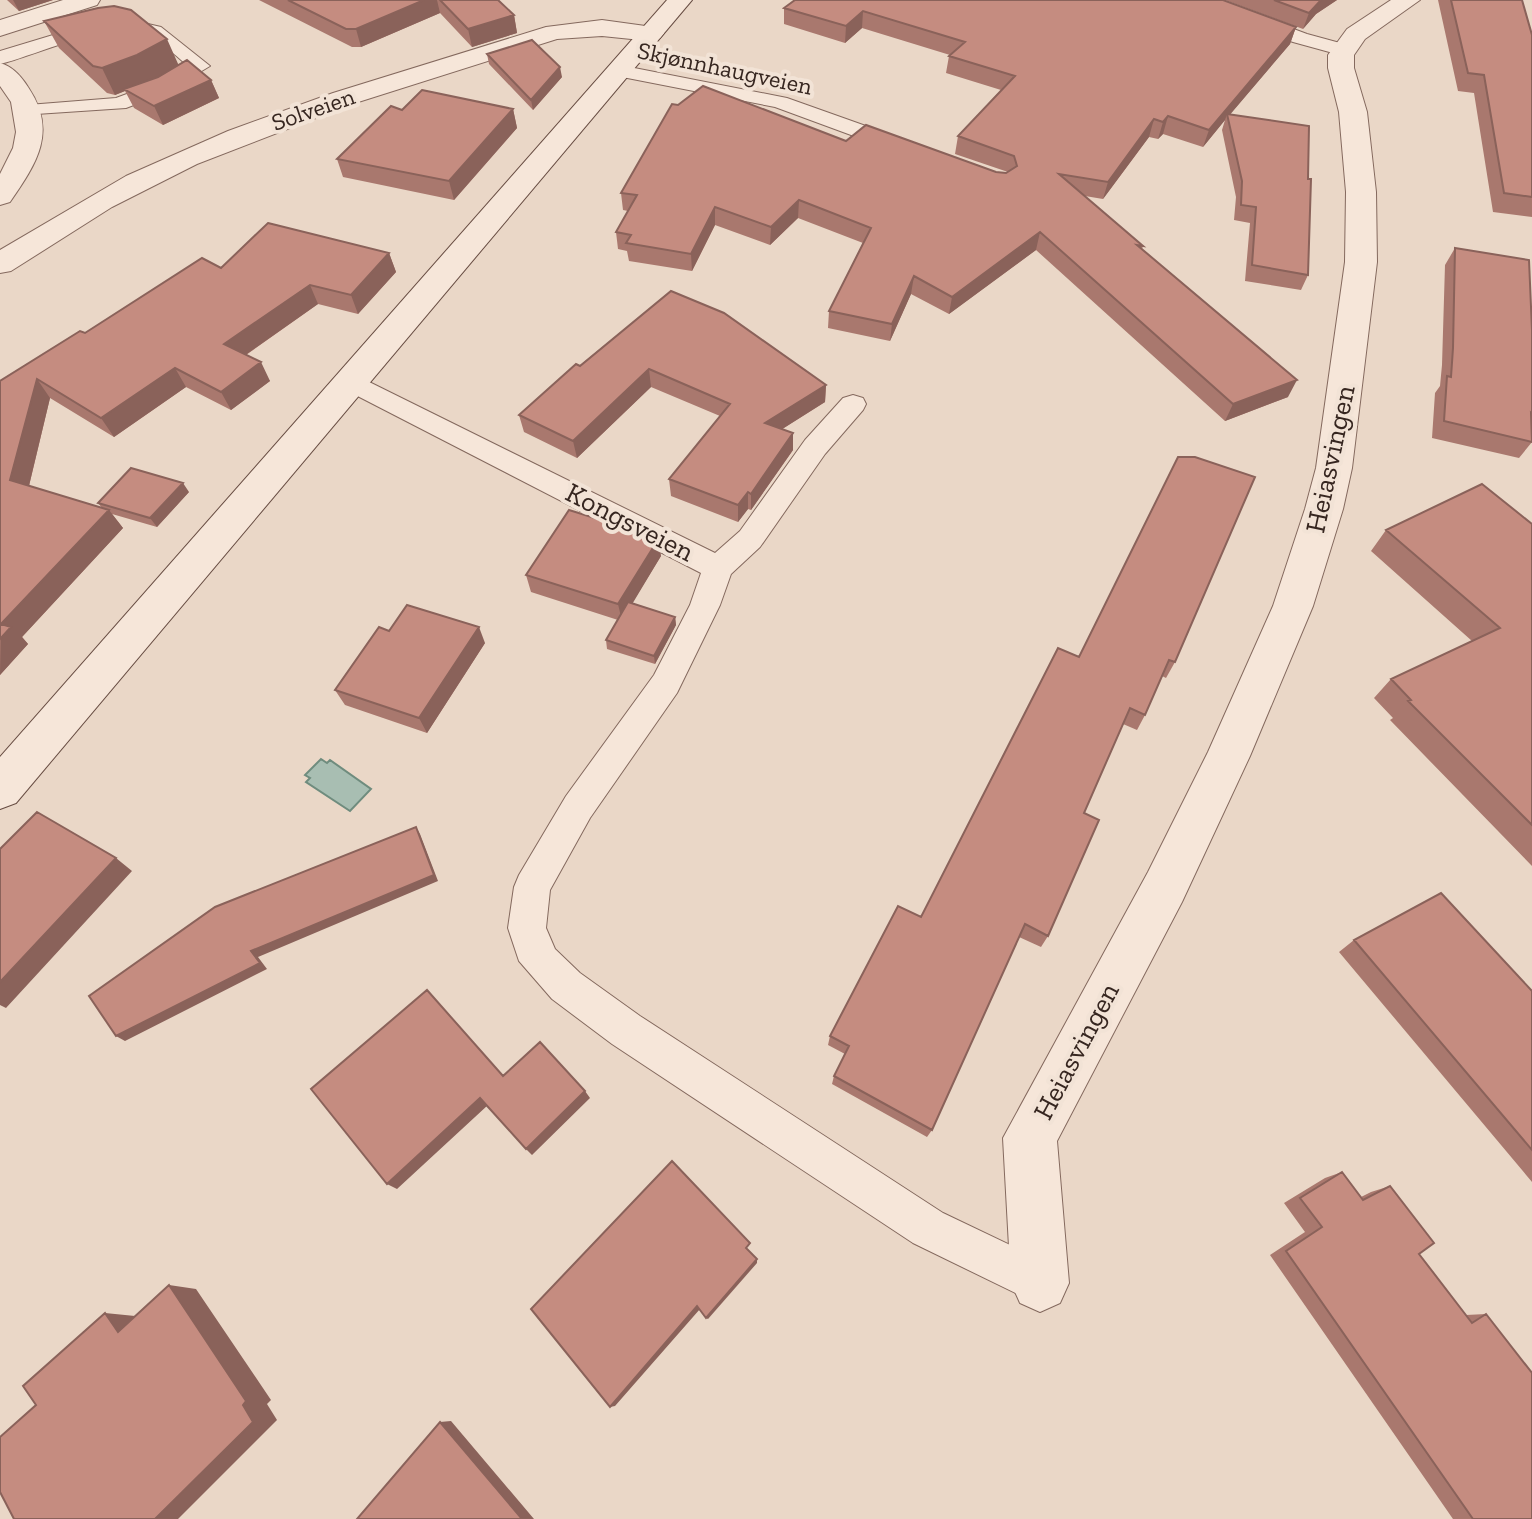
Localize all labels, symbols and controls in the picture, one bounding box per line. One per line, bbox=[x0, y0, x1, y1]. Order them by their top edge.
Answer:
street label: Skjønnhaugveien bbox=[635, 35, 815, 101]
street label: Solveien bbox=[268, 81, 359, 137]
street label: Heiasvingen bbox=[1298, 382, 1362, 536]
street label: Kongsveien bbox=[560, 476, 700, 568]
street label: Heiasvingen bbox=[1026, 977, 1126, 1125]

